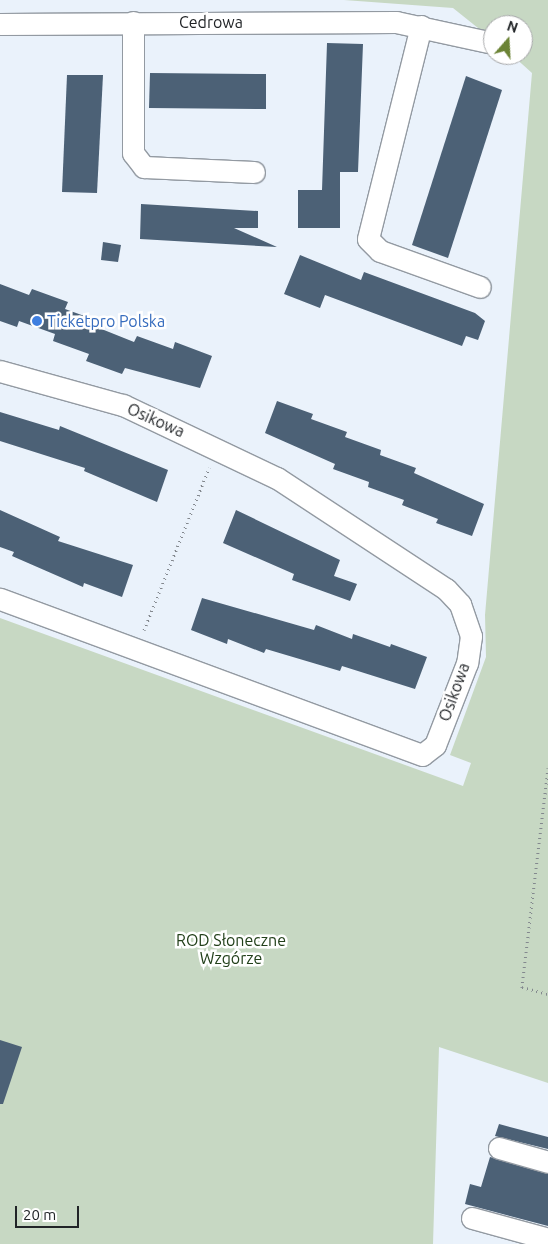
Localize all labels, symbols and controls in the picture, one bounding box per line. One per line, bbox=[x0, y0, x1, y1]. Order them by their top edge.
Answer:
street label: Cedrowa bbox=[179, 12, 243, 32]
north arrow bbox=[483, 15, 533, 65]
text: N bbox=[505, 17, 520, 36]
place label: Ticketpro Polska bbox=[47, 311, 165, 331]
marker: Ticketpro Polska bbox=[31, 315, 43, 327]
street label: Osikowa bbox=[124, 399, 188, 441]
street label: Osikowa bbox=[435, 660, 473, 724]
park label: ROD Słoneczne Wzgórze bbox=[176, 930, 286, 968]
scale bar bbox=[18, 1196, 81, 1228]
text: 20 m bbox=[23, 1206, 56, 1223]

